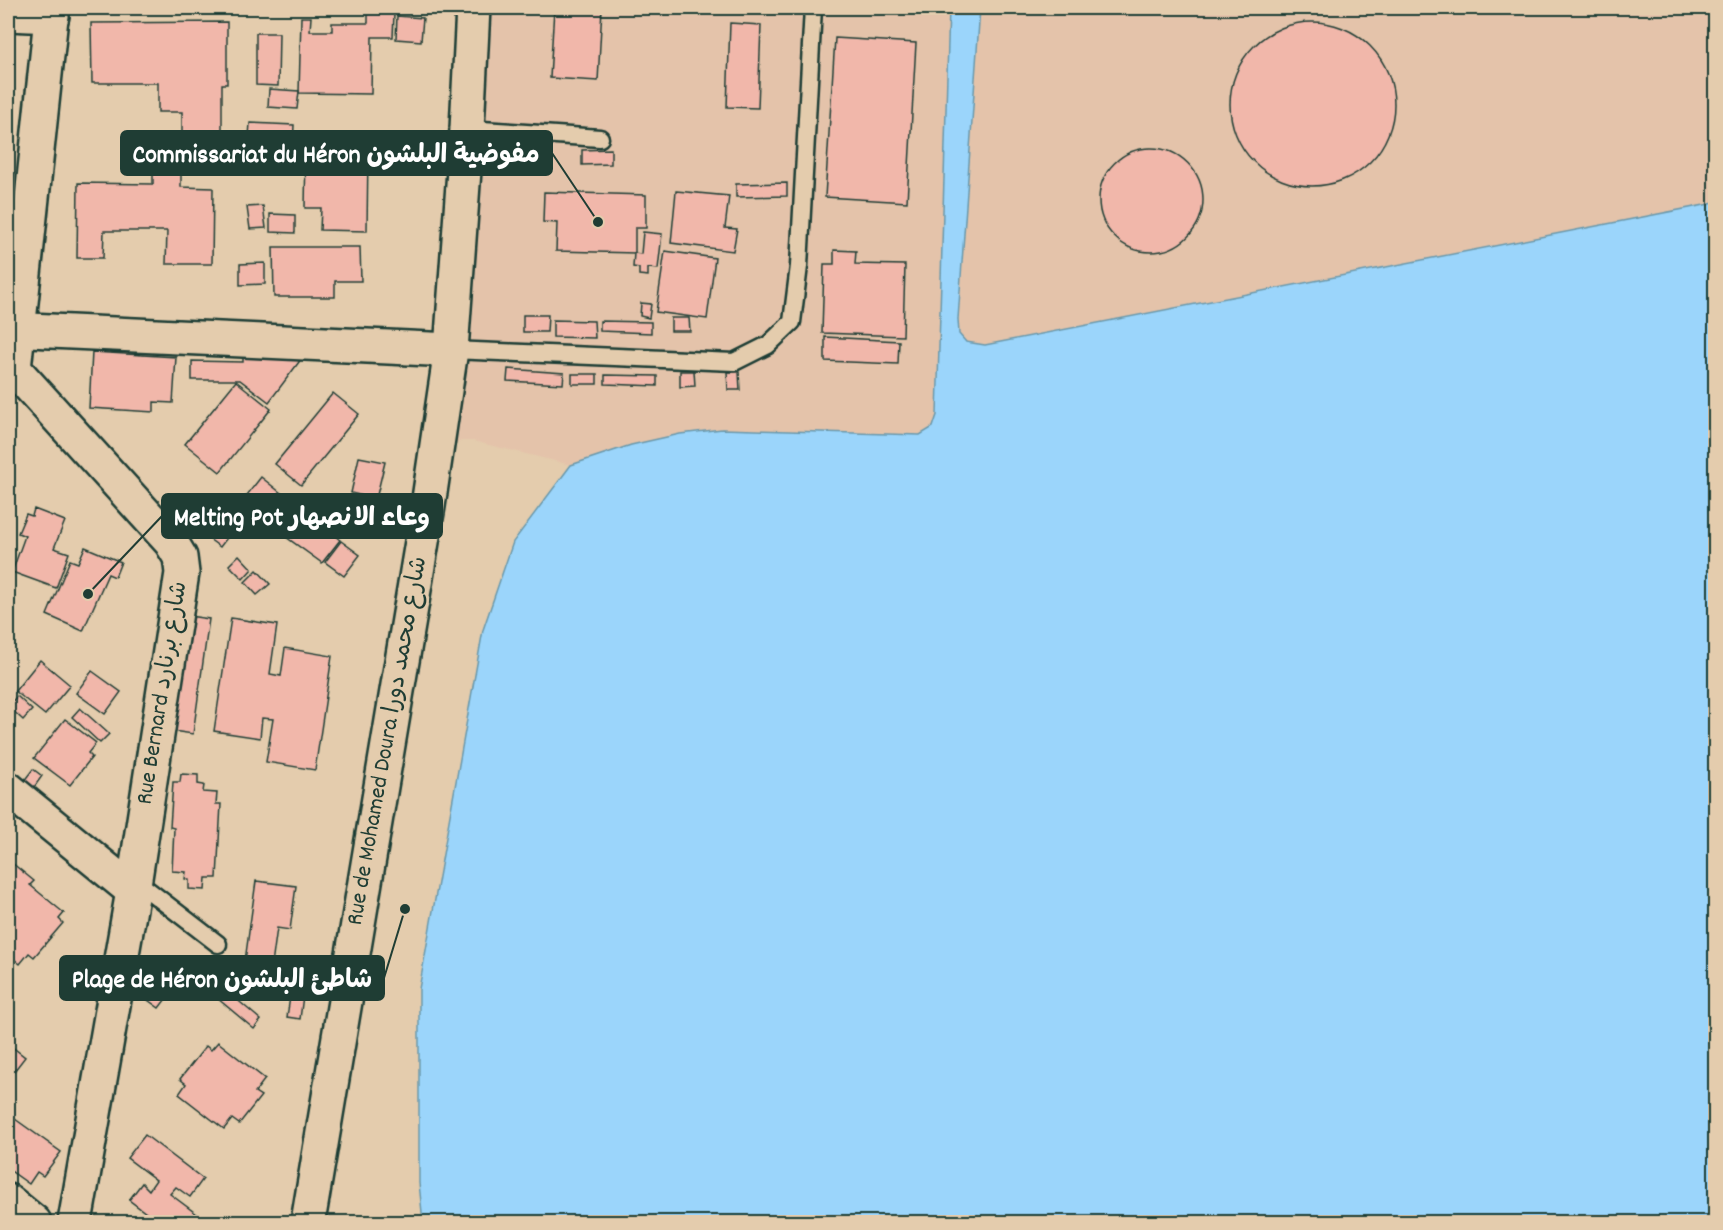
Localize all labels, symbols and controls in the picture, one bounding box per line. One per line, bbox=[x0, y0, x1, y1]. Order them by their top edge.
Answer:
callout: Commissariat du Héron مفوضية البلشون bbox=[121, 131, 552, 175]
text: Commissariat du Héron مفوضية البلشون bbox=[132, 138, 540, 175]
callout: Melting Pot وعاء الانصهار bbox=[162, 494, 442, 538]
text: Melting Pot وعاء الانصهار bbox=[174, 501, 430, 538]
street label: Rue de Mohamed Doura شارع محمد دورا bbox=[339, 554, 437, 928]
street label: Rue Bernard شارع برنارد bbox=[129, 579, 197, 807]
callout: Plage de Héron شاطئ البلشون bbox=[60, 956, 384, 1000]
text: Plage de Héron شاطئ البلشون bbox=[72, 963, 372, 1000]

